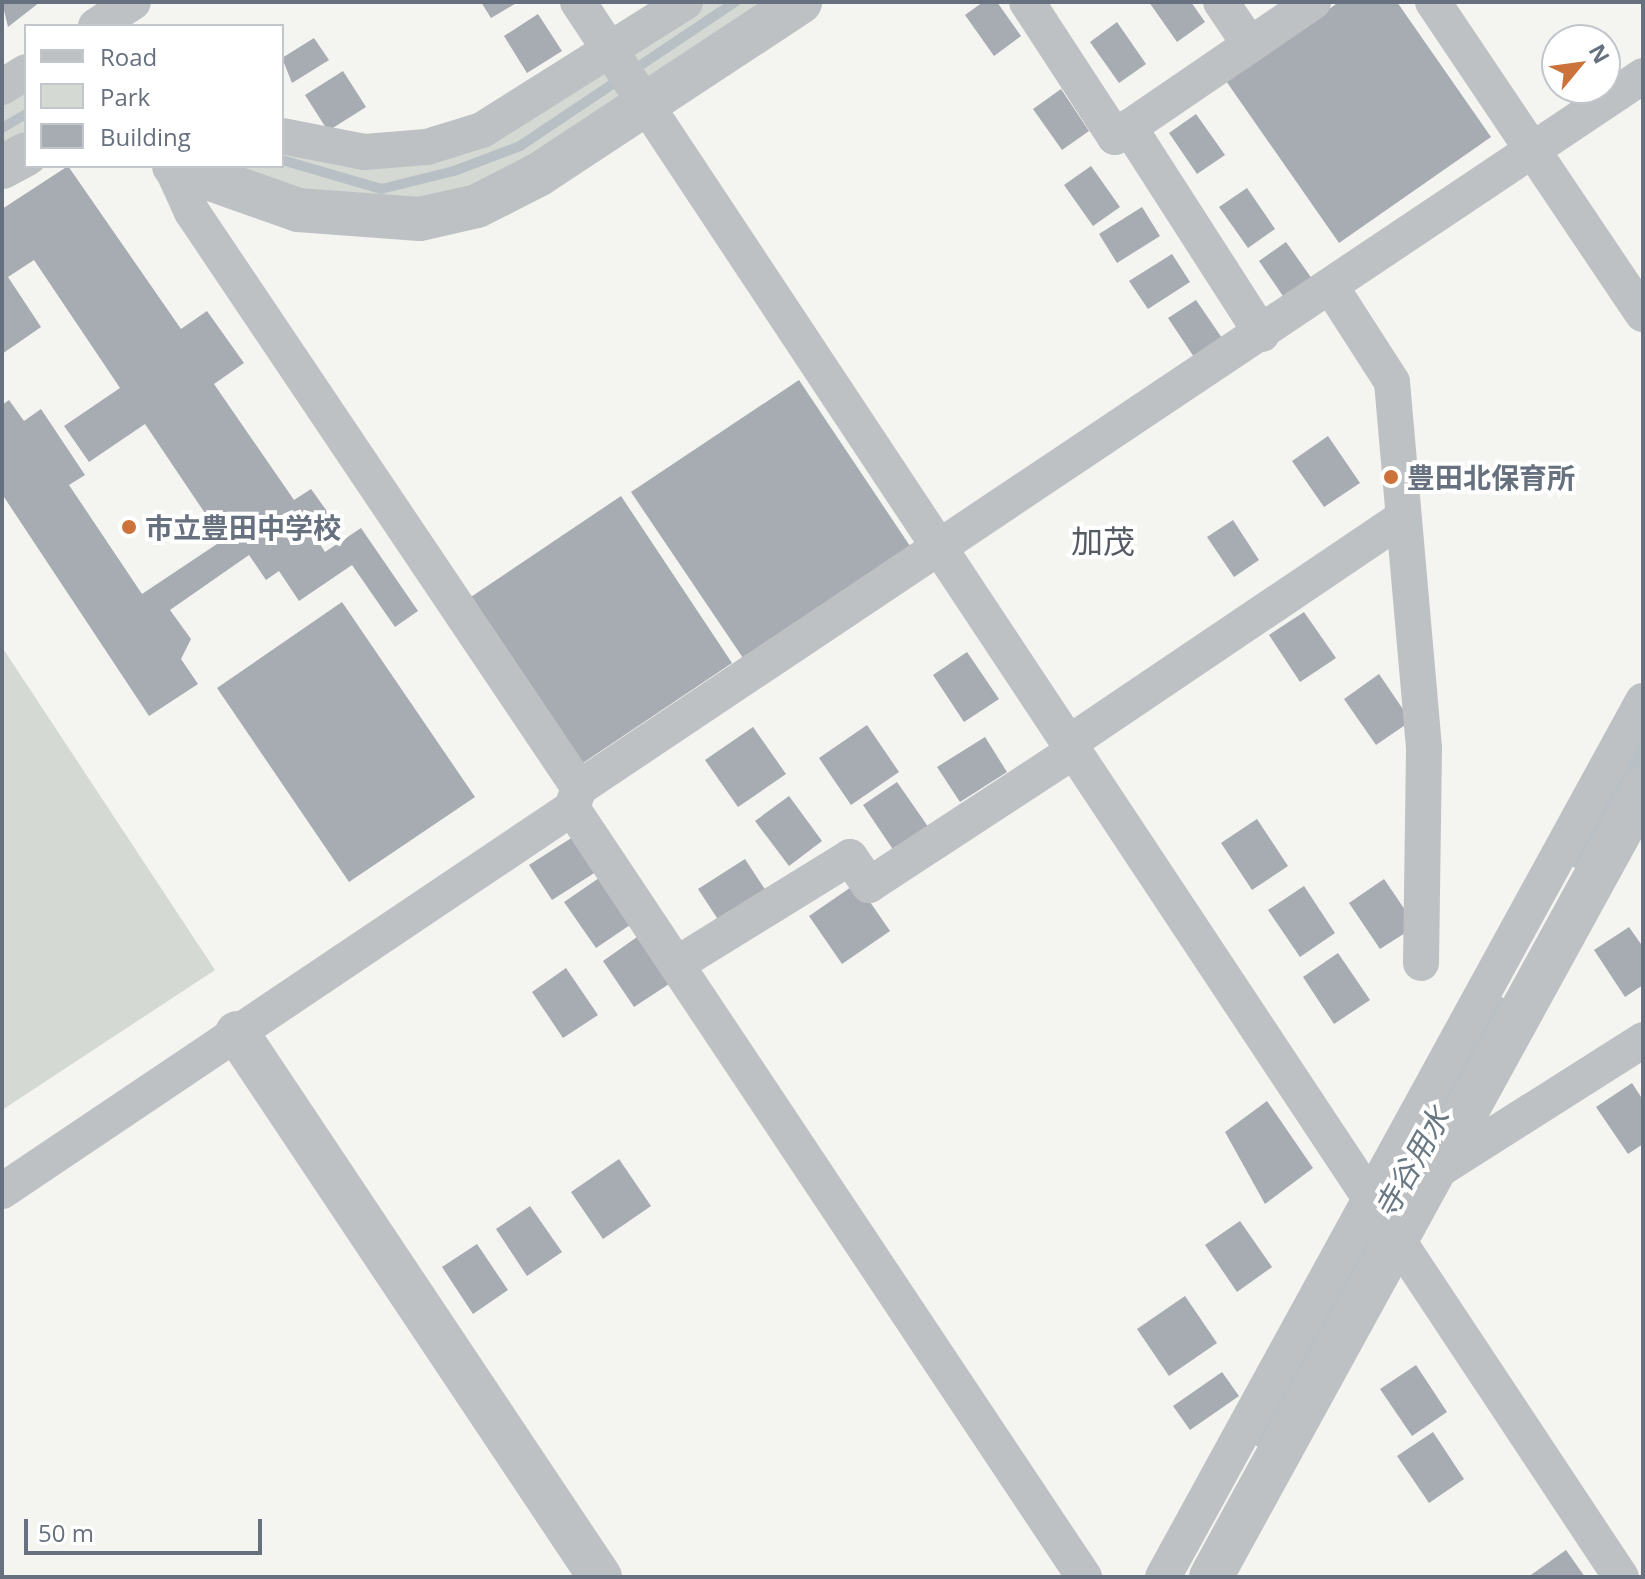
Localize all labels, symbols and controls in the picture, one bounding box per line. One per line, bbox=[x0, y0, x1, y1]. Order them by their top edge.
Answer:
legend bbox=[24, 24, 284, 168]
north arrow bbox=[1541, 24, 1621, 104]
text: N bbox=[1583, 38, 1618, 68]
text: Road bbox=[100, 40, 157, 73]
text: Park bbox=[100, 80, 150, 113]
text: Building bbox=[100, 120, 191, 153]
place label: 豊田北保育所 bbox=[1407, 460, 1575, 494]
marker: 豊田北保育所 bbox=[1382, 468, 1400, 486]
place label: 市立豊田中学校 bbox=[145, 510, 341, 544]
marker: 市立豊田中学校 bbox=[120, 518, 138, 536]
district label: 加茂 bbox=[1071, 522, 1135, 560]
water label: 寺谷用水 bbox=[1367, 1102, 1457, 1224]
scale bar bbox=[28, 1503, 266, 1553]
text: 50 m bbox=[38, 1516, 94, 1549]

